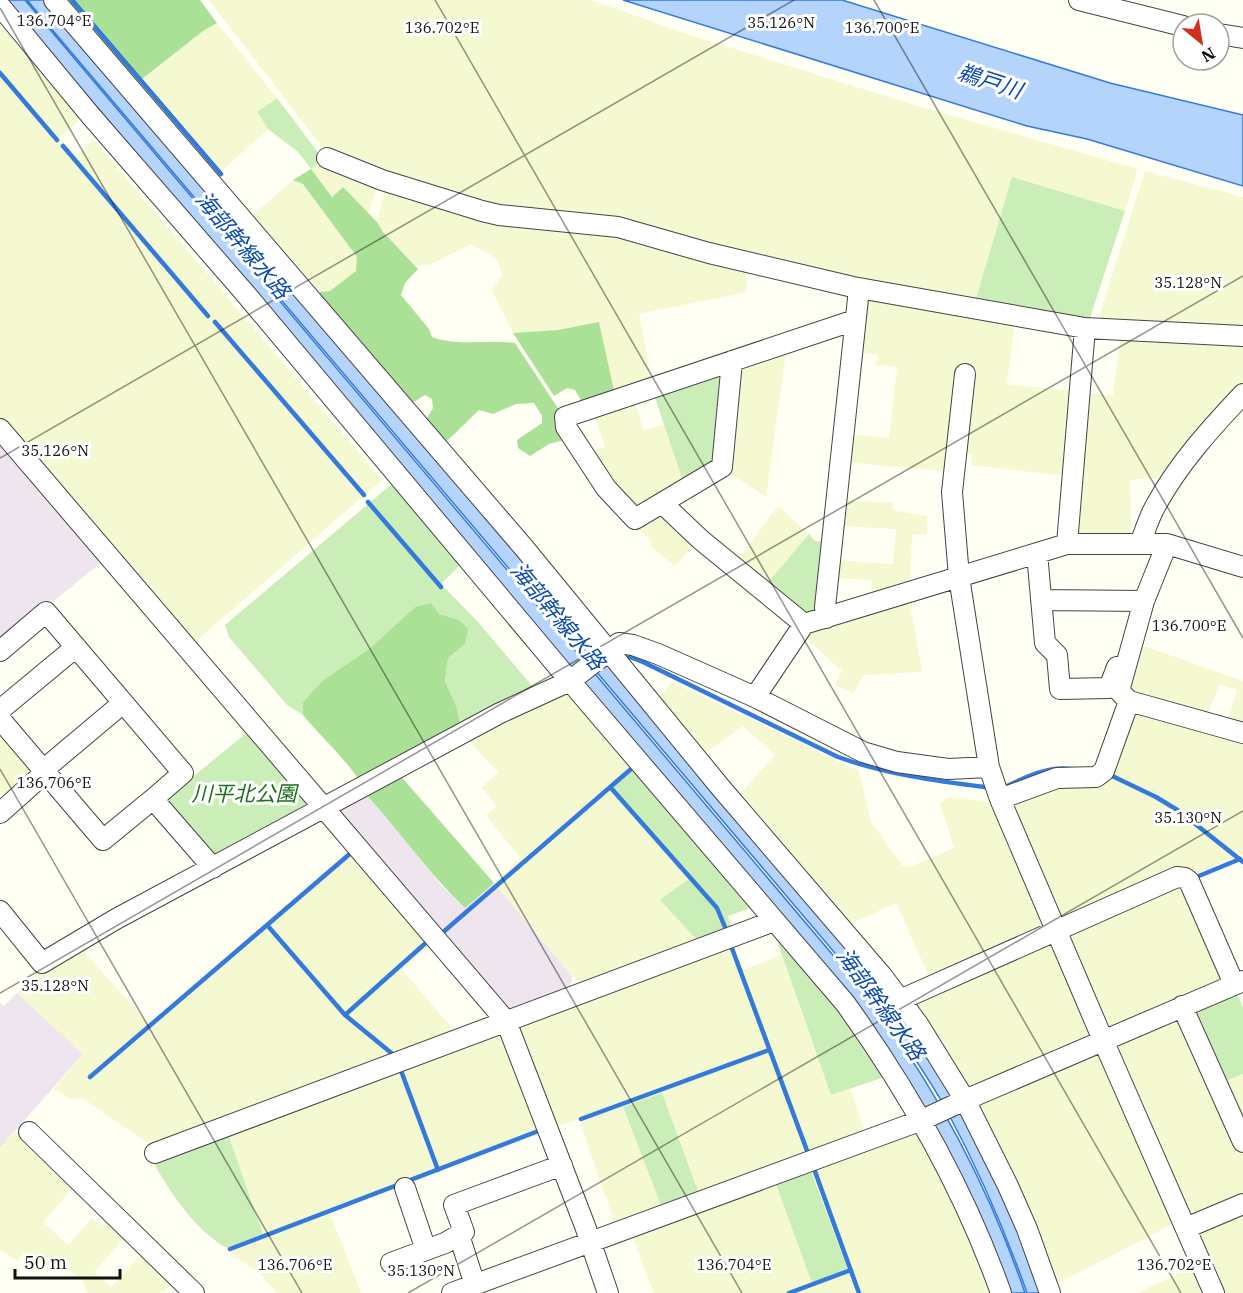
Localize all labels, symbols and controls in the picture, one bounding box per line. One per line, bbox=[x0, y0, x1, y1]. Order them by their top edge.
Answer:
text: 136.704°E bbox=[17, 11, 91, 30]
north arrow bbox=[1171, 12, 1231, 72]
text: 35.126°N bbox=[747, 13, 815, 32]
text: 136.702°E bbox=[405, 18, 479, 37]
text: 136.700°E bbox=[845, 18, 919, 37]
text: N bbox=[1198, 43, 1219, 67]
water label: 鵜戸川 bbox=[954, 57, 1028, 105]
water label: 海部幹線水路 bbox=[190, 185, 298, 306]
text: 35.128°N bbox=[1154, 273, 1222, 292]
text: 35.126°N bbox=[21, 441, 89, 460]
water label: 海部幹線水路 bbox=[505, 556, 613, 677]
text: 136.700°E bbox=[1152, 616, 1226, 635]
text: 136.706°E bbox=[17, 773, 91, 792]
park label: 川平北公園 bbox=[192, 779, 299, 807]
text: 35.130°N bbox=[1154, 808, 1222, 827]
water label: 海部幹線水路 bbox=[831, 942, 933, 1067]
text: 35.128°N bbox=[21, 976, 89, 995]
scale bar bbox=[15, 1242, 120, 1280]
text: 50 m bbox=[24, 1251, 67, 1274]
text: 136.706°E bbox=[258, 1255, 332, 1274]
text: 136.704°E bbox=[697, 1255, 771, 1274]
text: 136.702°E bbox=[1137, 1255, 1211, 1274]
text: 35.130°N bbox=[387, 1261, 455, 1280]

